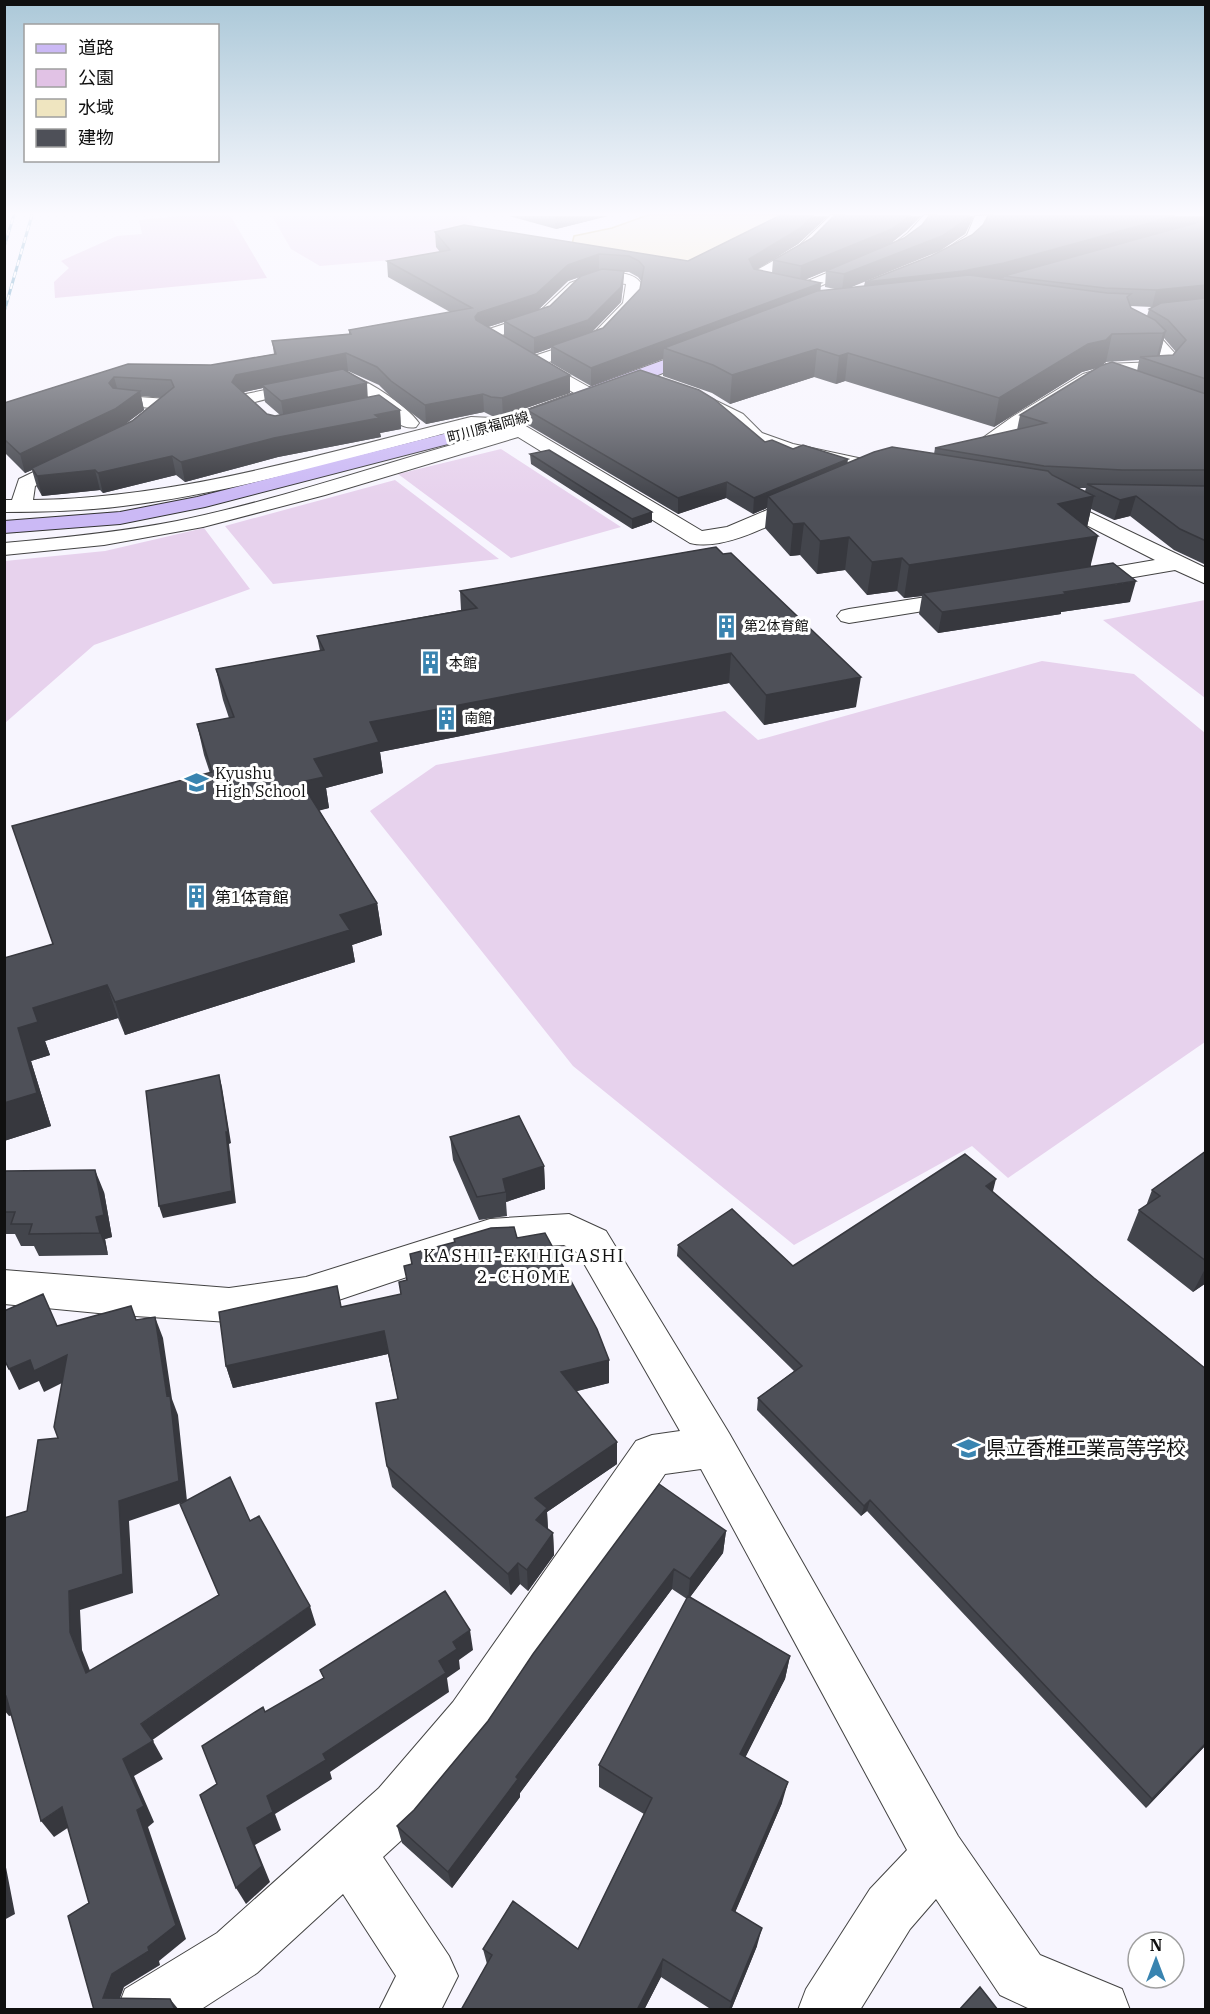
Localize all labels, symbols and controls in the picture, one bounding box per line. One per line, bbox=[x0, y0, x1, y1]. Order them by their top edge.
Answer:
legend bbox=[24, 24, 219, 162]
text: 道路 bbox=[78, 36, 114, 59]
text: 公園 bbox=[78, 66, 114, 89]
text: 水域 bbox=[78, 96, 114, 119]
text: 建物 bbox=[78, 126, 114, 149]
street label: 町川原福岡線 bbox=[445, 407, 531, 447]
building icon: 第2体育館 bbox=[713, 613, 739, 639]
place label: 第2体育館 bbox=[744, 617, 808, 635]
building icon: 本館 bbox=[418, 650, 444, 676]
place label: 本館 bbox=[449, 654, 477, 672]
building icon: 南館 bbox=[433, 705, 459, 731]
place label: 南館 bbox=[464, 709, 492, 727]
place label: Kyushu High School bbox=[215, 763, 306, 801]
school or university icon: Kyushu High School bbox=[184, 769, 210, 795]
building icon: 第1体育館 bbox=[184, 884, 210, 910]
place label: 第1体育館 bbox=[215, 887, 289, 907]
district label: KASHII-EKIHIGASHI 2-CHOME bbox=[423, 1244, 625, 1288]
place label: 県立香椎工業高等学校 bbox=[986, 1434, 1186, 1461]
school or university icon: 県立香椎工業高等学校 bbox=[955, 1435, 981, 1461]
north arrow bbox=[1126, 1930, 1186, 1990]
text: N bbox=[1150, 1935, 1162, 1955]

